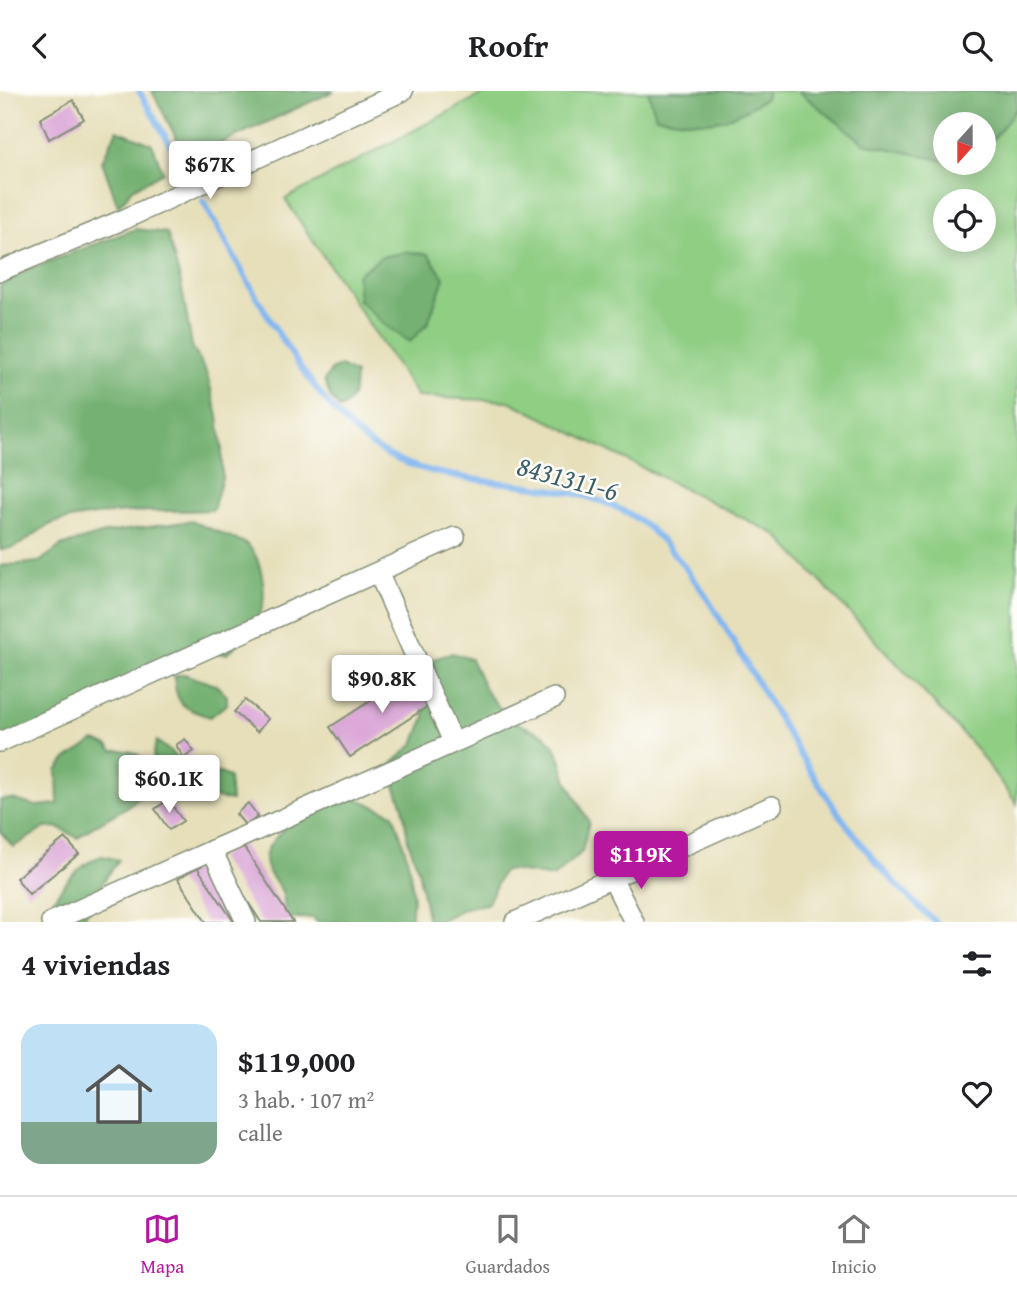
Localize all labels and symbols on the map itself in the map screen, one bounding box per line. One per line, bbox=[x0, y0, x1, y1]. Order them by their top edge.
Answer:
north arrow bbox=[933, 112, 996, 175]
pin: $67K bbox=[169, 141, 251, 201]
water label: 8431311-6 bbox=[513, 444, 623, 511]
pin: $90.8K bbox=[325, 655, 439, 715]
pin: $60.1K bbox=[112, 755, 226, 815]
pin: $119K bbox=[592, 831, 690, 891]

